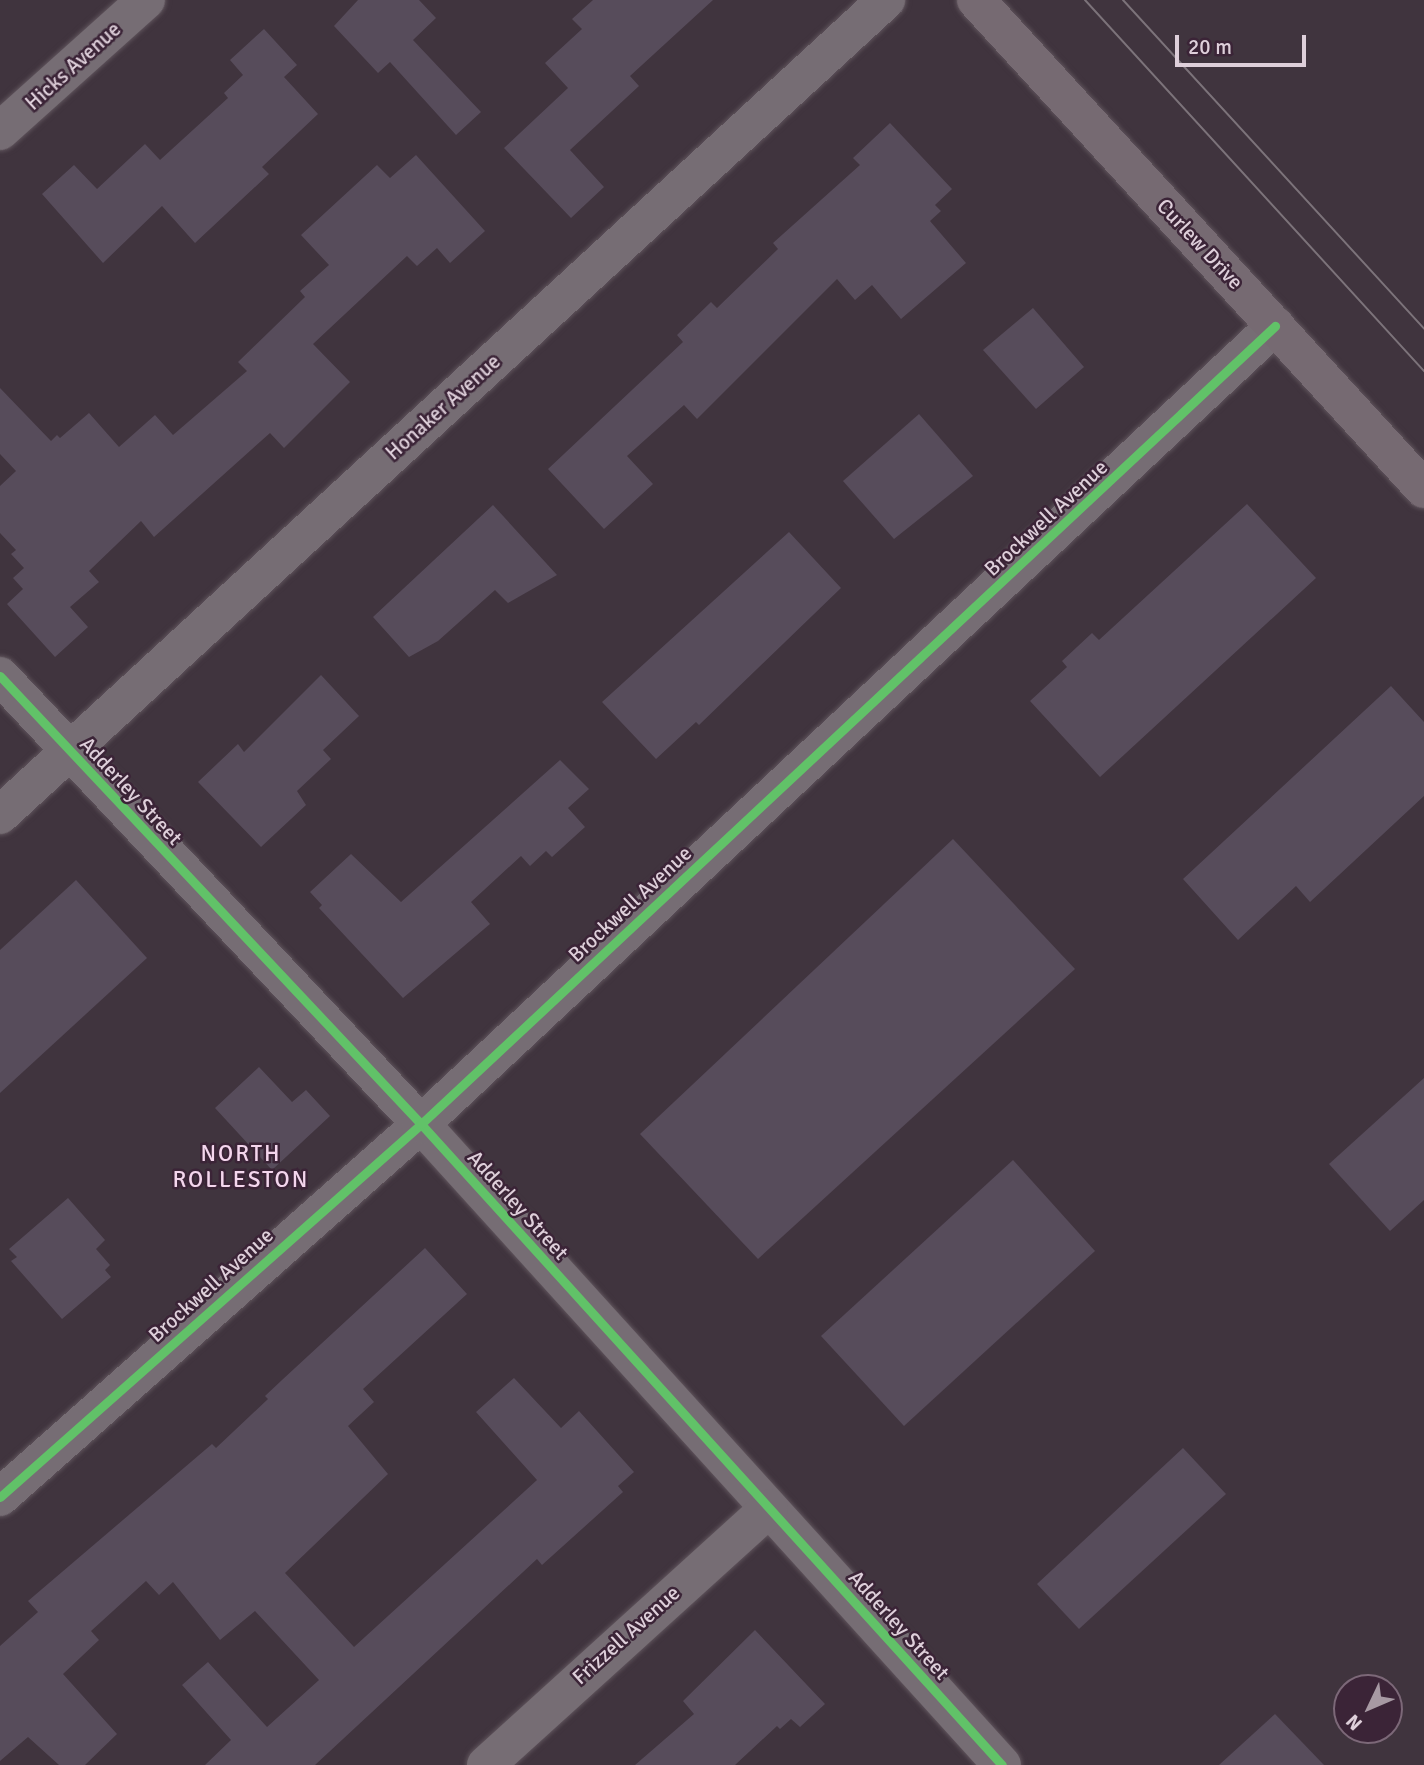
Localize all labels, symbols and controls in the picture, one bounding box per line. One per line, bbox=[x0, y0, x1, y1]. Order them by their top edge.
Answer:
street label: Hicks Avenue bbox=[20, 17, 126, 115]
scale bar bbox=[1179, 21, 1310, 65]
text: 20 m bbox=[1188, 34, 1232, 60]
street label: Curlew Drive bbox=[1152, 193, 1248, 295]
street label: Honaker Avenue bbox=[380, 349, 506, 465]
street label: Brockwell Avenue bbox=[979, 455, 1113, 581]
street label: Adderley Street bbox=[75, 732, 187, 850]
street label: Brockwell Avenue bbox=[563, 841, 697, 967]
district label: NORTH ROLLESTON bbox=[174, 1140, 308, 1194]
street label: Adderley Street bbox=[462, 1145, 574, 1265]
street label: Brockwell Avenue bbox=[144, 1222, 278, 1348]
street label: Adderley Street bbox=[843, 1565, 955, 1685]
street label: Frizzell Avenue bbox=[567, 1580, 685, 1690]
north arrow bbox=[1333, 1674, 1403, 1744]
text: N bbox=[1341, 1709, 1368, 1735]

